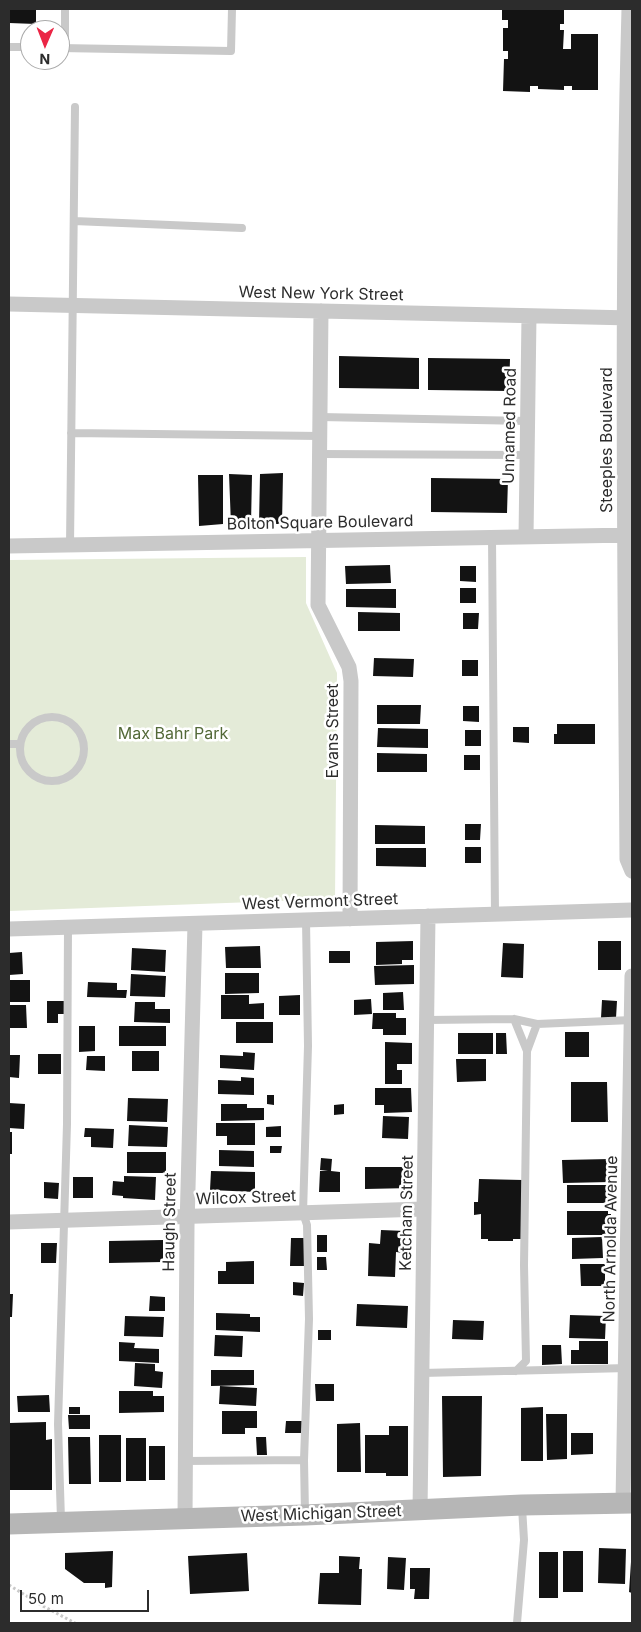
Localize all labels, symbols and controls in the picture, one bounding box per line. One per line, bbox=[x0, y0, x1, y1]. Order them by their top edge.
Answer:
north arrow bbox=[20, 20, 70, 70]
text: N bbox=[39, 51, 50, 68]
street label: West New York Street bbox=[238, 283, 404, 305]
street label: Steeples Boulevard bbox=[597, 367, 617, 513]
street label: Unnamed Road bbox=[499, 368, 521, 484]
street label: Bolton Square Boulevard bbox=[226, 512, 414, 534]
street label: Evans Street bbox=[323, 683, 343, 779]
park label: Max Bahr Park bbox=[118, 724, 228, 744]
street label: West Vermont Street bbox=[242, 890, 398, 914]
street label: Ketcham Street bbox=[396, 1155, 418, 1271]
street label: North Arnolda Avenue bbox=[600, 1155, 622, 1323]
street label: Haugh Street bbox=[160, 1172, 180, 1272]
street label: Wilcox Street bbox=[196, 1187, 296, 1209]
street label: West Michigan Street bbox=[240, 1502, 402, 1526]
scale bar bbox=[22, 1580, 151, 1612]
text: 50 m bbox=[28, 1589, 64, 1608]

